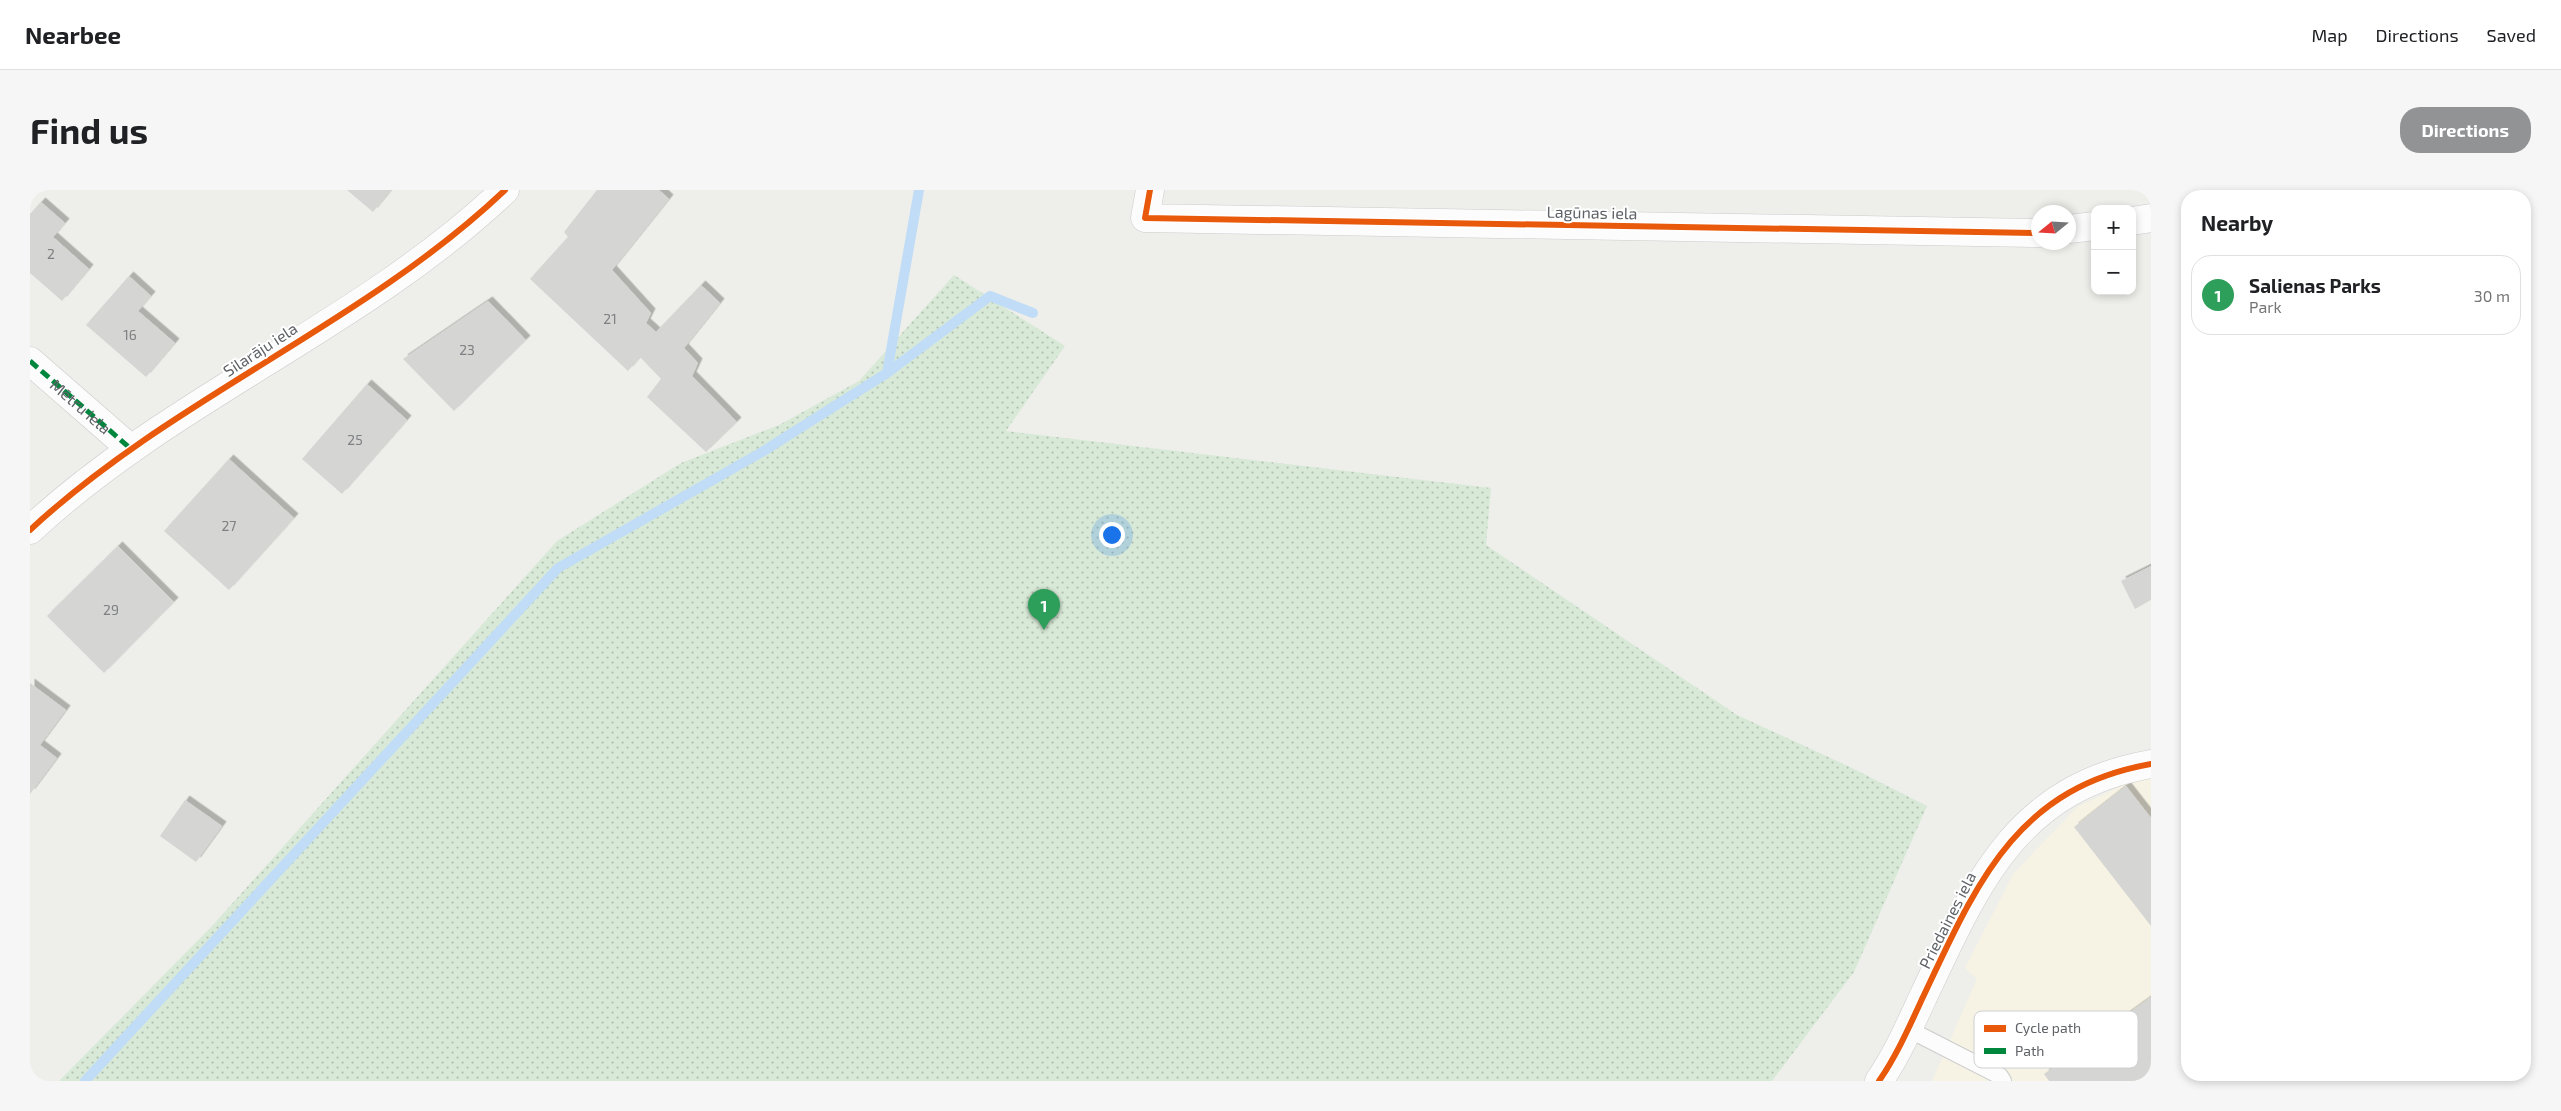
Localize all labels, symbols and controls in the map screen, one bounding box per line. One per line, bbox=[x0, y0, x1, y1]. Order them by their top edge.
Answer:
text: Nearbee bbox=[25, 20, 121, 49]
text: Map bbox=[2311, 24, 2348, 46]
text: Directions bbox=[2376, 24, 2459, 46]
text: Saved bbox=[2487, 24, 2536, 46]
button: Directions bbox=[2400, 107, 2531, 153]
text: Find us bbox=[30, 109, 148, 151]
street label: Lagūnas iela bbox=[1546, 202, 1638, 222]
north arrow bbox=[2031, 205, 2076, 250]
map controls bbox=[2091, 205, 2136, 295]
button: + bbox=[2091, 205, 2136, 250]
text: Nearby bbox=[2201, 210, 2273, 235]
house number: 2 bbox=[47, 245, 55, 262]
button: − bbox=[2091, 250, 2136, 295]
text: Salienas Parks bbox=[2249, 274, 2381, 297]
text: 1 bbox=[2215, 286, 2221, 305]
text: 30 m bbox=[2474, 286, 2510, 305]
text: Park bbox=[2249, 297, 2282, 316]
house number: 21 bbox=[603, 310, 617, 327]
street label: Silarāju iela bbox=[219, 318, 301, 381]
house number: 16 bbox=[123, 326, 137, 343]
house number: 23 bbox=[459, 341, 475, 358]
street label: Mētru iela bbox=[47, 374, 115, 437]
house number: 25 bbox=[347, 431, 363, 448]
house number: 27 bbox=[221, 517, 237, 534]
your location bbox=[1099, 522, 1125, 548]
pin: 1 bbox=[1028, 589, 1060, 630]
house number: 29 bbox=[103, 601, 119, 618]
street label: Priedaines iela bbox=[1914, 868, 1980, 972]
legend bbox=[1974, 1011, 2138, 1068]
text: Cycle path bbox=[2015, 1019, 2081, 1036]
text: Path bbox=[2015, 1042, 2044, 1059]

